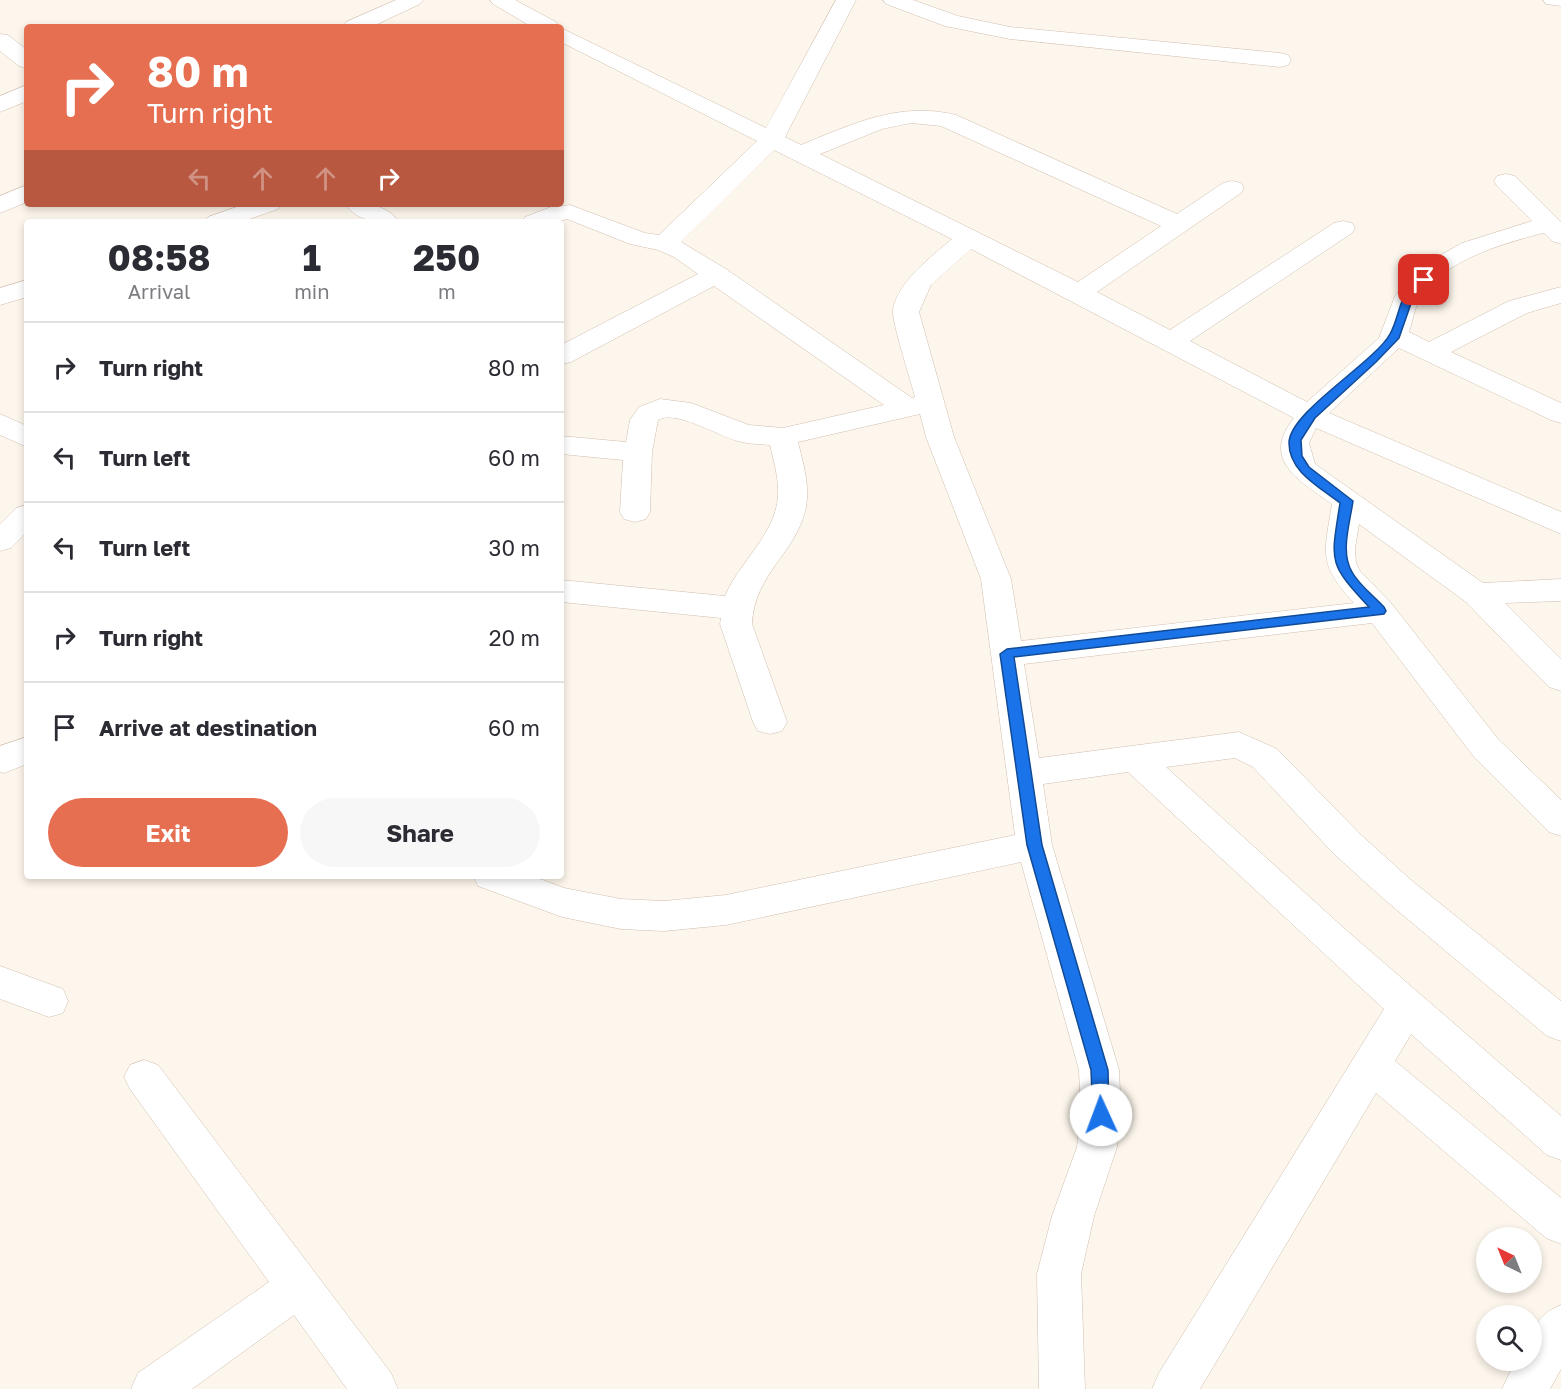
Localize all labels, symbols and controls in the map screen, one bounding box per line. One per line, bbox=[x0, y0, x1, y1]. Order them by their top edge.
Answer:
text: 80 m bbox=[147, 46, 248, 96]
icon: right bbox=[48, 48, 126, 126]
text: Turn right bbox=[147, 97, 273, 129]
icon: left bbox=[183, 162, 216, 195]
icon: ahead bbox=[246, 162, 279, 195]
icon: ahead bbox=[309, 162, 342, 195]
icon: right bbox=[372, 162, 405, 195]
text: 08:58 bbox=[108, 236, 211, 279]
text: 1 bbox=[303, 236, 321, 279]
text: 250 bbox=[413, 236, 480, 279]
pin bbox=[1398, 254, 1449, 305]
icon: arrive bbox=[1407, 263, 1440, 296]
text: Arrival bbox=[128, 279, 190, 303]
text: min bbox=[294, 279, 330, 303]
text: m bbox=[438, 279, 456, 303]
icon: right bbox=[48, 351, 81, 384]
text: Turn right bbox=[99, 354, 203, 381]
text: 80 m bbox=[488, 354, 540, 381]
icon: left bbox=[48, 441, 81, 474]
text: Turn left bbox=[99, 444, 190, 471]
text: 60 m bbox=[488, 444, 540, 471]
icon: left bbox=[48, 531, 81, 564]
text: Turn left bbox=[99, 534, 190, 561]
text: 30 m bbox=[489, 534, 540, 561]
icon: right bbox=[48, 621, 81, 654]
text: Turn right bbox=[99, 624, 203, 651]
text: 20 m bbox=[489, 624, 540, 651]
icon: arrive bbox=[48, 711, 81, 744]
text: Arrive at destination bbox=[99, 714, 317, 741]
text: 60 m bbox=[488, 714, 540, 741]
button: Exit bbox=[48, 798, 288, 867]
button: Share bbox=[300, 798, 540, 867]
position arrow bbox=[1069, 1083, 1133, 1147]
north arrow bbox=[1476, 1227, 1542, 1293]
map controls bbox=[1476, 1227, 1542, 1371]
button: search bbox=[1476, 1305, 1542, 1371]

